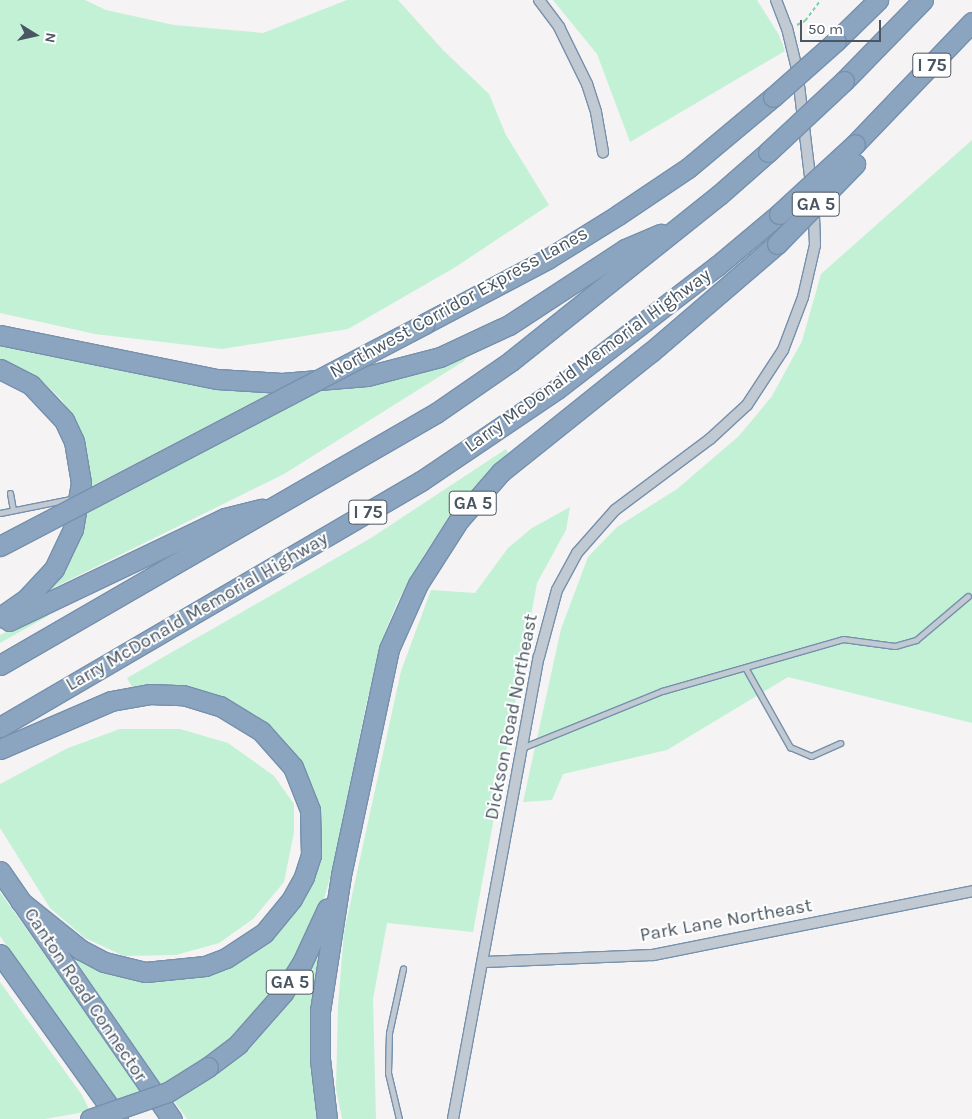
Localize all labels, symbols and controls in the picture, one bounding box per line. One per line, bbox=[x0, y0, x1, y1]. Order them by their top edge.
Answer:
north arrow bbox=[10, 10, 60, 60]
scale bar bbox=[802, 10, 883, 42]
text: 50 m bbox=[808, 20, 843, 38]
text: N bbox=[41, 31, 60, 44]
road number: I 75 bbox=[912, 50, 952, 80]
road number: GA 5 bbox=[791, 188, 841, 220]
street label: Northwest Corridor Express Lanes bbox=[326, 222, 592, 384]
street label: Larry McDonald Memorial Highway bbox=[460, 264, 716, 458]
road number: GA 5 bbox=[448, 488, 498, 518]
road number: I 75 bbox=[348, 497, 388, 528]
street label: Larry McDonald Memorial Highway bbox=[62, 527, 332, 697]
street label: Dickson Road Northeast bbox=[481, 612, 543, 822]
street label: Park Lane Northeast bbox=[638, 895, 814, 947]
street label: Canton Road Connector bbox=[18, 904, 152, 1086]
road number: GA 5 bbox=[265, 966, 315, 998]

